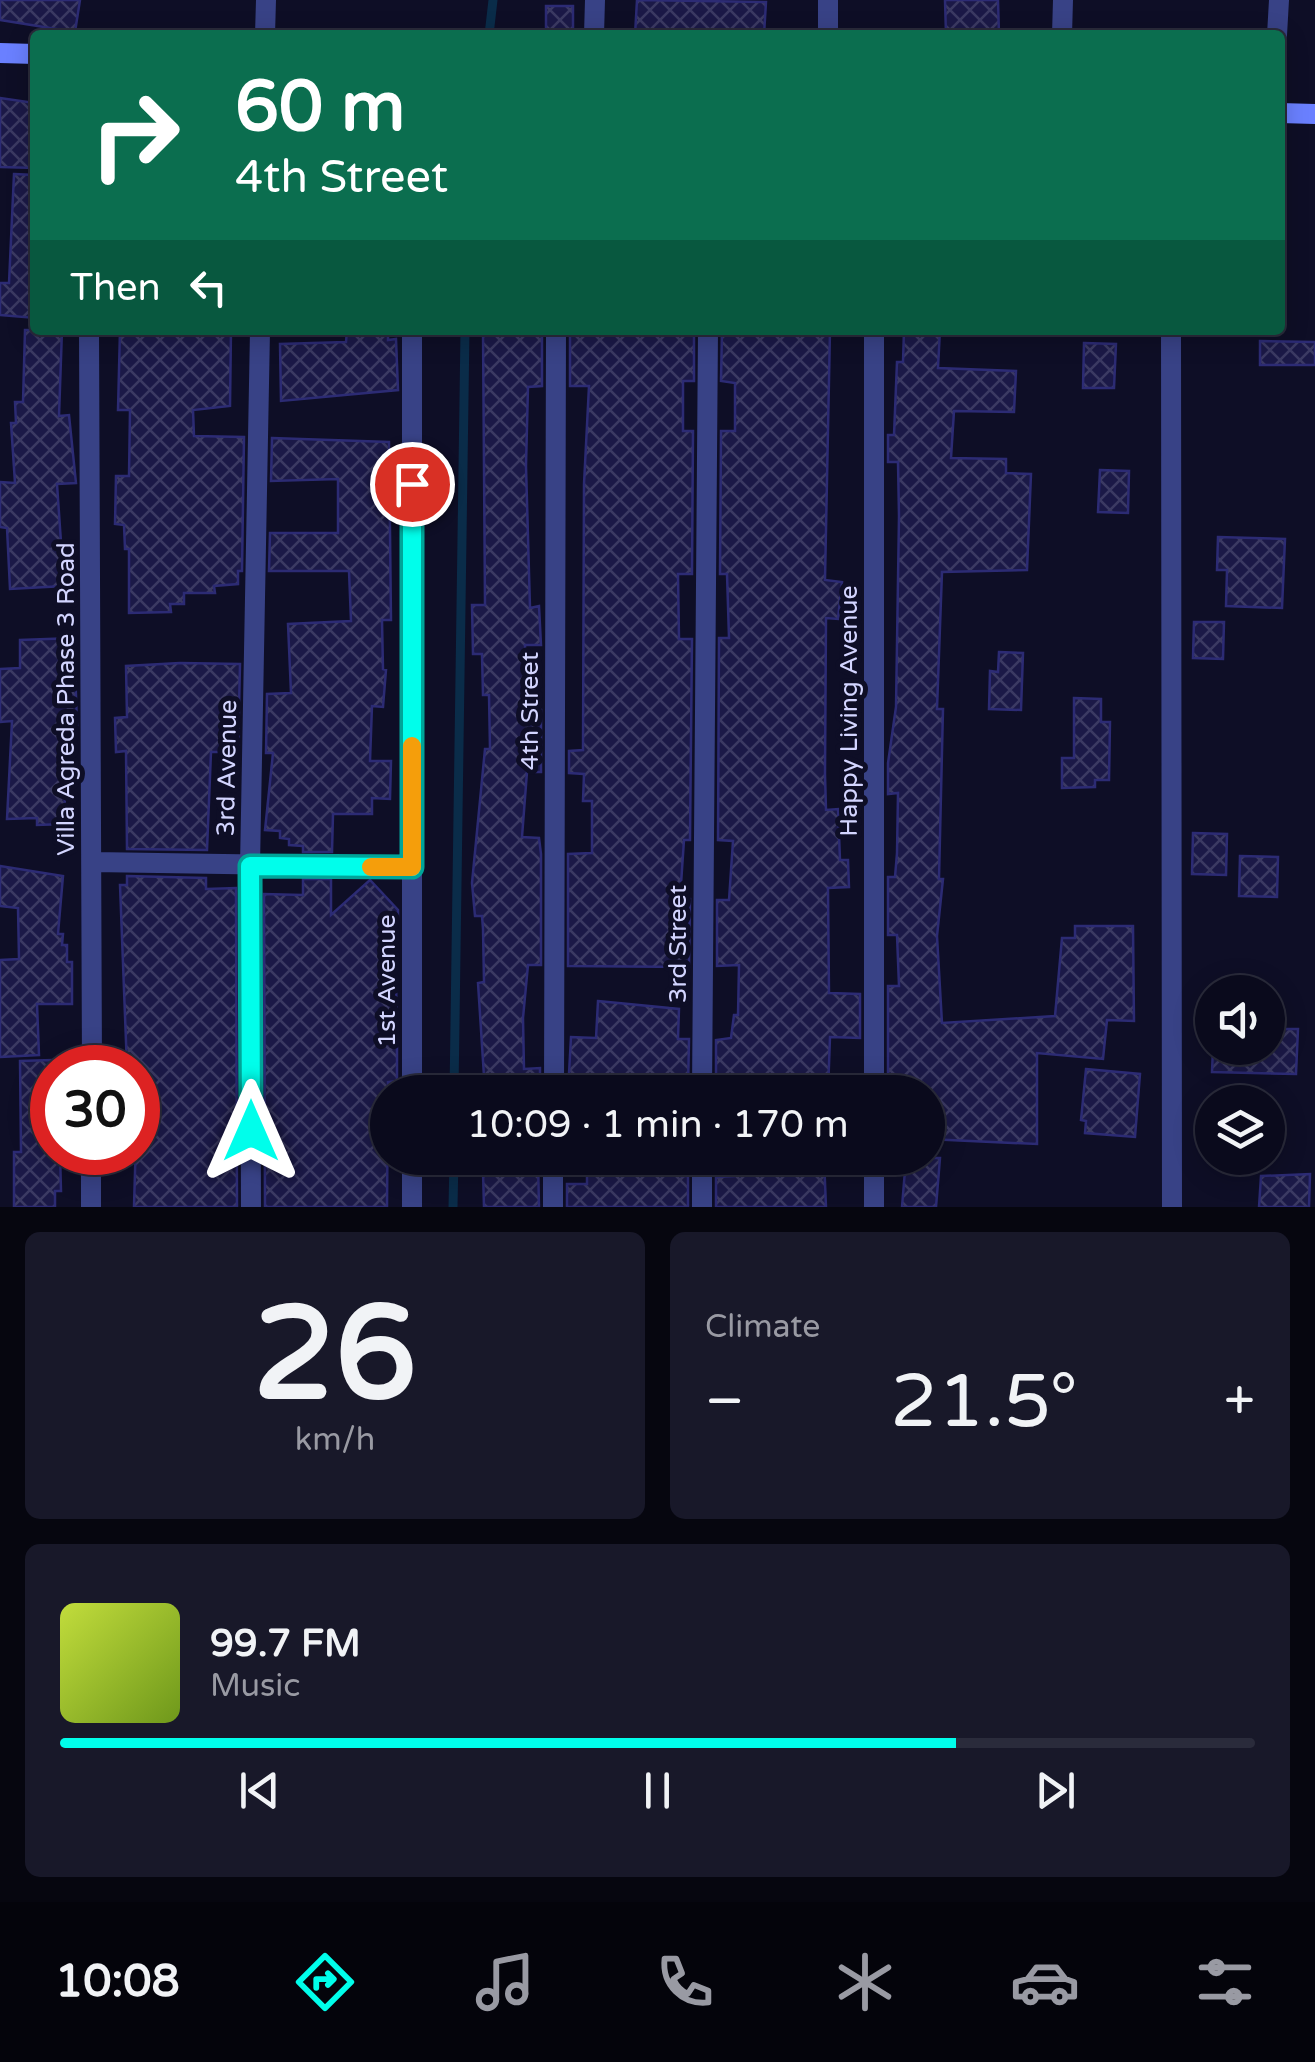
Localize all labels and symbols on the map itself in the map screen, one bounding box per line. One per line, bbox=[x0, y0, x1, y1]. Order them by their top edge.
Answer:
pin bbox=[370, 442, 455, 527]
street label: Villa Agreda Phase 3 Road bbox=[51, 542, 81, 856]
street label: Happy Living Avenue bbox=[834, 585, 864, 837]
street label: 4th Street bbox=[515, 651, 545, 770]
street label: 3rd Avenue bbox=[211, 699, 243, 837]
street label: 3rd Street bbox=[663, 884, 693, 1003]
street label: 1st Avenue bbox=[372, 914, 402, 1048]
speed limit sign: 30 bbox=[30, 1045, 160, 1175]
position arrow bbox=[199, 1079, 303, 1183]

